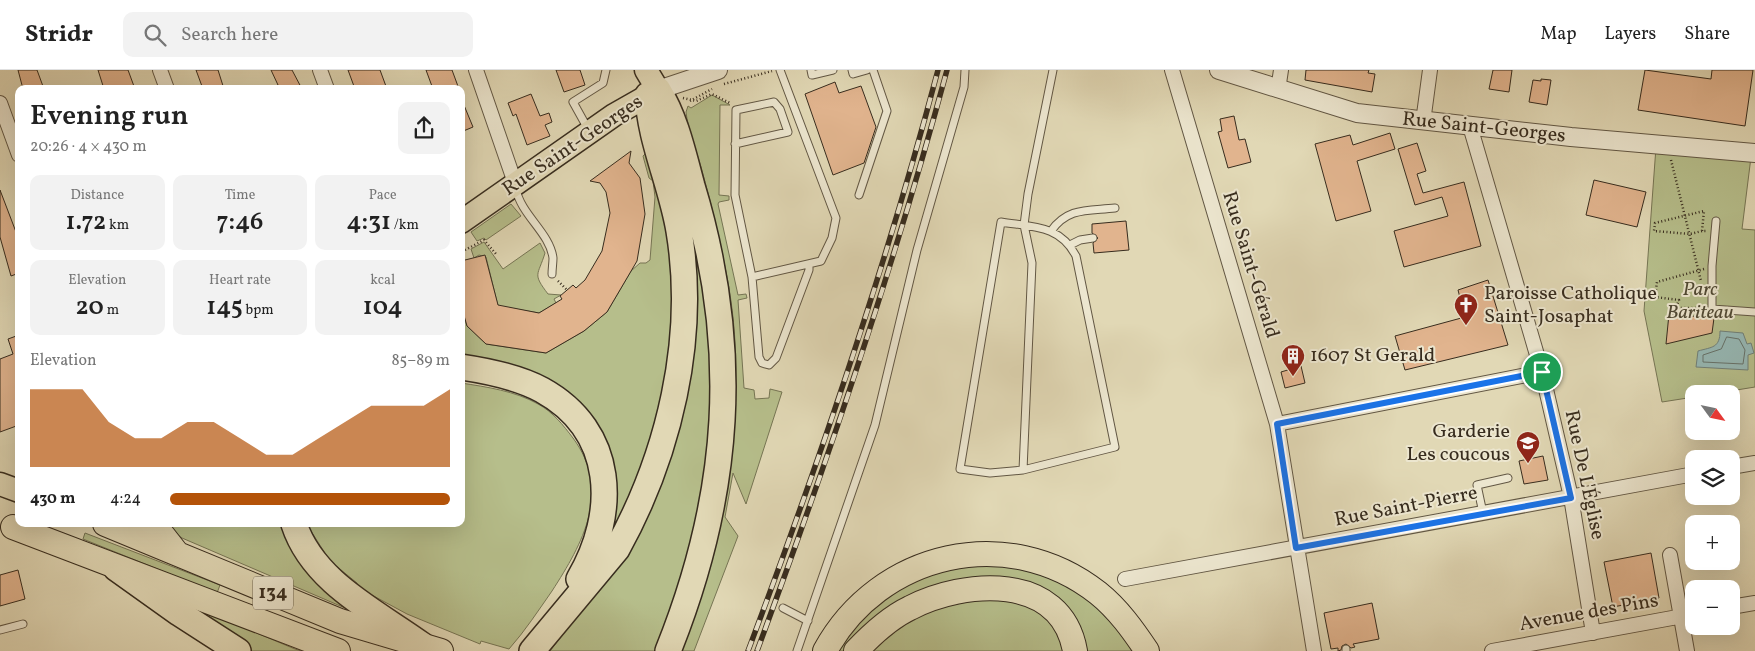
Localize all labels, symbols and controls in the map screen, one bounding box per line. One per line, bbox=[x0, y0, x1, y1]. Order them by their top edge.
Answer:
search box bbox=[123, 12, 473, 57]
text: Stridr bbox=[25, 18, 93, 52]
icon: search bbox=[141, 21, 169, 49]
text: Search here bbox=[181, 22, 278, 48]
text: Map bbox=[1540, 22, 1576, 47]
text: Layers bbox=[1604, 22, 1656, 47]
text: Share bbox=[1684, 22, 1730, 47]
street label: Rue Saint-Georges bbox=[497, 88, 649, 204]
text: Evening run bbox=[30, 97, 189, 136]
button: share bbox=[398, 102, 450, 154]
street label: Rue Saint-Georges bbox=[1401, 105, 1567, 151]
text: 20:26 · 4 × 430 m bbox=[30, 136, 147, 158]
text: Distance bbox=[71, 186, 124, 205]
text: Time bbox=[225, 186, 255, 205]
text: Pace bbox=[369, 186, 397, 205]
street label: Rue Saint-Gérald bbox=[1214, 188, 1286, 342]
text: 1.72 bbox=[66, 205, 106, 240]
text: 7:46 bbox=[217, 205, 263, 240]
text: 4:31 bbox=[347, 205, 391, 240]
text: km bbox=[106, 216, 129, 235]
text: /km bbox=[391, 216, 419, 235]
text: Elevation bbox=[68, 271, 126, 290]
text: Heart rate bbox=[209, 271, 271, 290]
text: kcal bbox=[370, 271, 395, 290]
park label: Parc Bariteau bbox=[1666, 276, 1734, 327]
place label: Paroisse Catholique Saint-Josaphat bbox=[1484, 280, 1657, 331]
text: 20 bbox=[76, 290, 104, 325]
text: 145 bbox=[206, 290, 243, 325]
text: 104 bbox=[363, 290, 403, 325]
church icon: Paroisse Catholique Saint-Josaphat bbox=[1453, 292, 1479, 326]
text: m bbox=[104, 301, 119, 320]
text: bpm bbox=[243, 301, 274, 320]
place label: 1607 St Gerald bbox=[1310, 342, 1435, 370]
building icon: 1607 St Gerald bbox=[1280, 343, 1306, 377]
text: Elevation bbox=[30, 350, 97, 372]
text: 85–89 m bbox=[391, 350, 450, 372]
pin bbox=[1521, 351, 1563, 393]
icon: arrive bbox=[1528, 358, 1556, 386]
north arrow bbox=[1685, 385, 1740, 440]
map controls bbox=[1685, 385, 1740, 635]
street label: Rue De L'Église bbox=[1557, 408, 1611, 542]
place label: Garderie Les coucous bbox=[1406, 418, 1510, 469]
school or university icon: Garderie Les coucous bbox=[1515, 430, 1541, 464]
button: layers bbox=[1685, 450, 1740, 505]
street label: Rue Saint-Pierre bbox=[1332, 479, 1480, 535]
text: 430 m bbox=[30, 488, 76, 510]
text: 4:24 bbox=[110, 488, 141, 510]
button: + bbox=[1685, 515, 1740, 570]
road number: 134 bbox=[253, 576, 293, 610]
button: − bbox=[1685, 580, 1740, 635]
street label: Avenue des Pins bbox=[1517, 587, 1661, 639]

